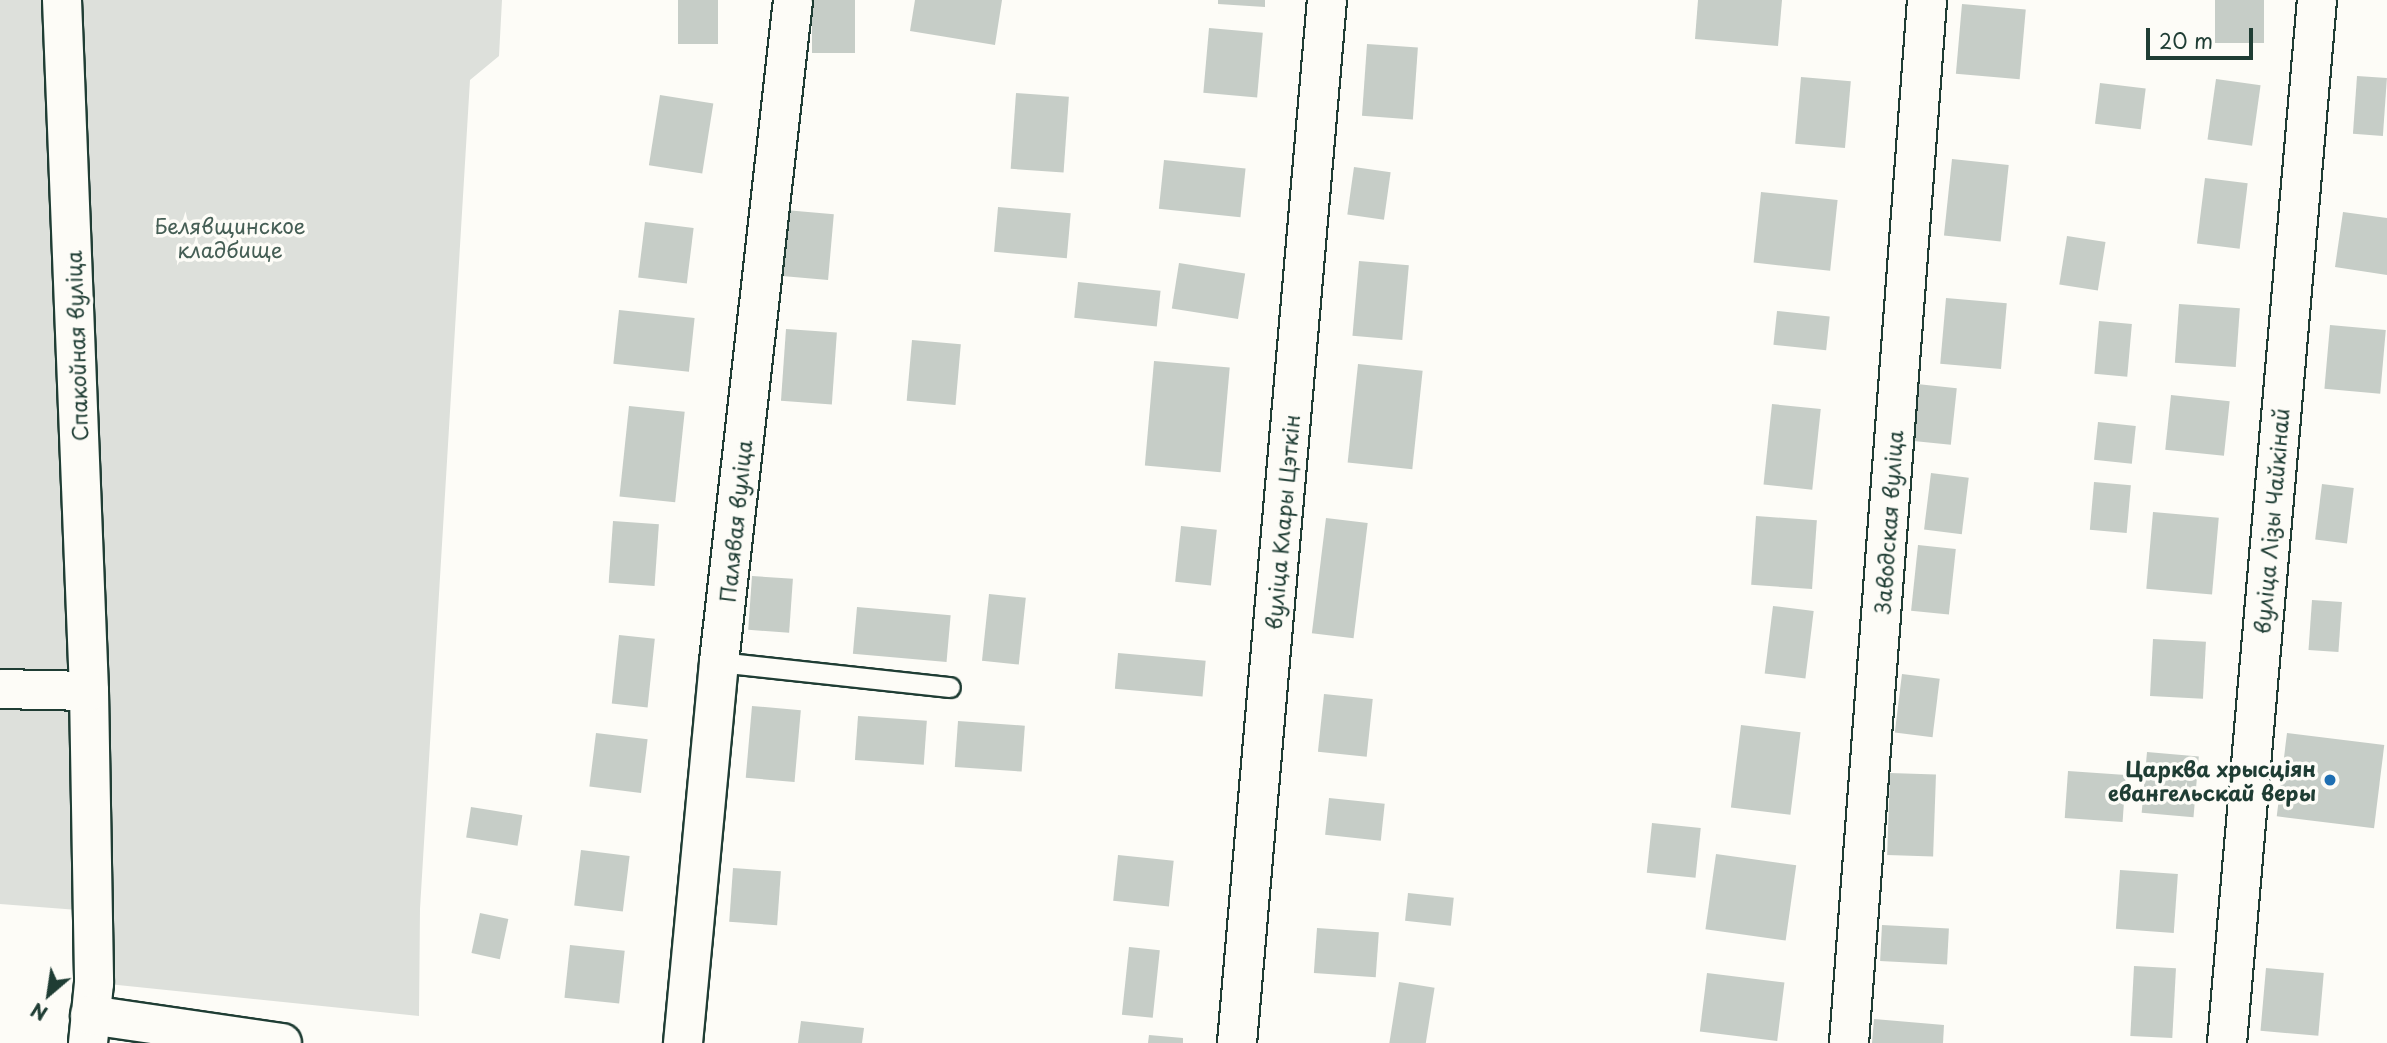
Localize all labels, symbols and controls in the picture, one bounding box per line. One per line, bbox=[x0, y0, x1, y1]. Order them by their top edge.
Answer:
scale bar bbox=[2149, 14, 2256, 58]
text: 20 m bbox=[2159, 24, 2213, 56]
park label: Белявщинское кладбище bbox=[154, 212, 306, 262]
street label: Спакойная вуліца bbox=[60, 250, 92, 442]
street label: вуліца Лізы Чайкінай bbox=[2249, 406, 2293, 636]
street label: вуліца Клары Цэткін bbox=[1260, 413, 1304, 631]
street label: Заводская вуліца bbox=[1869, 429, 1907, 615]
street label: Палявая вуліца bbox=[714, 438, 756, 604]
place label: Царква хрысціян евангельскай веры bbox=[2107, 755, 2316, 805]
marker: Царква хрысціян евангельскай веры bbox=[2322, 772, 2338, 788]
north arrow bbox=[14, 959, 84, 1029]
text: N bbox=[25, 996, 52, 1028]

